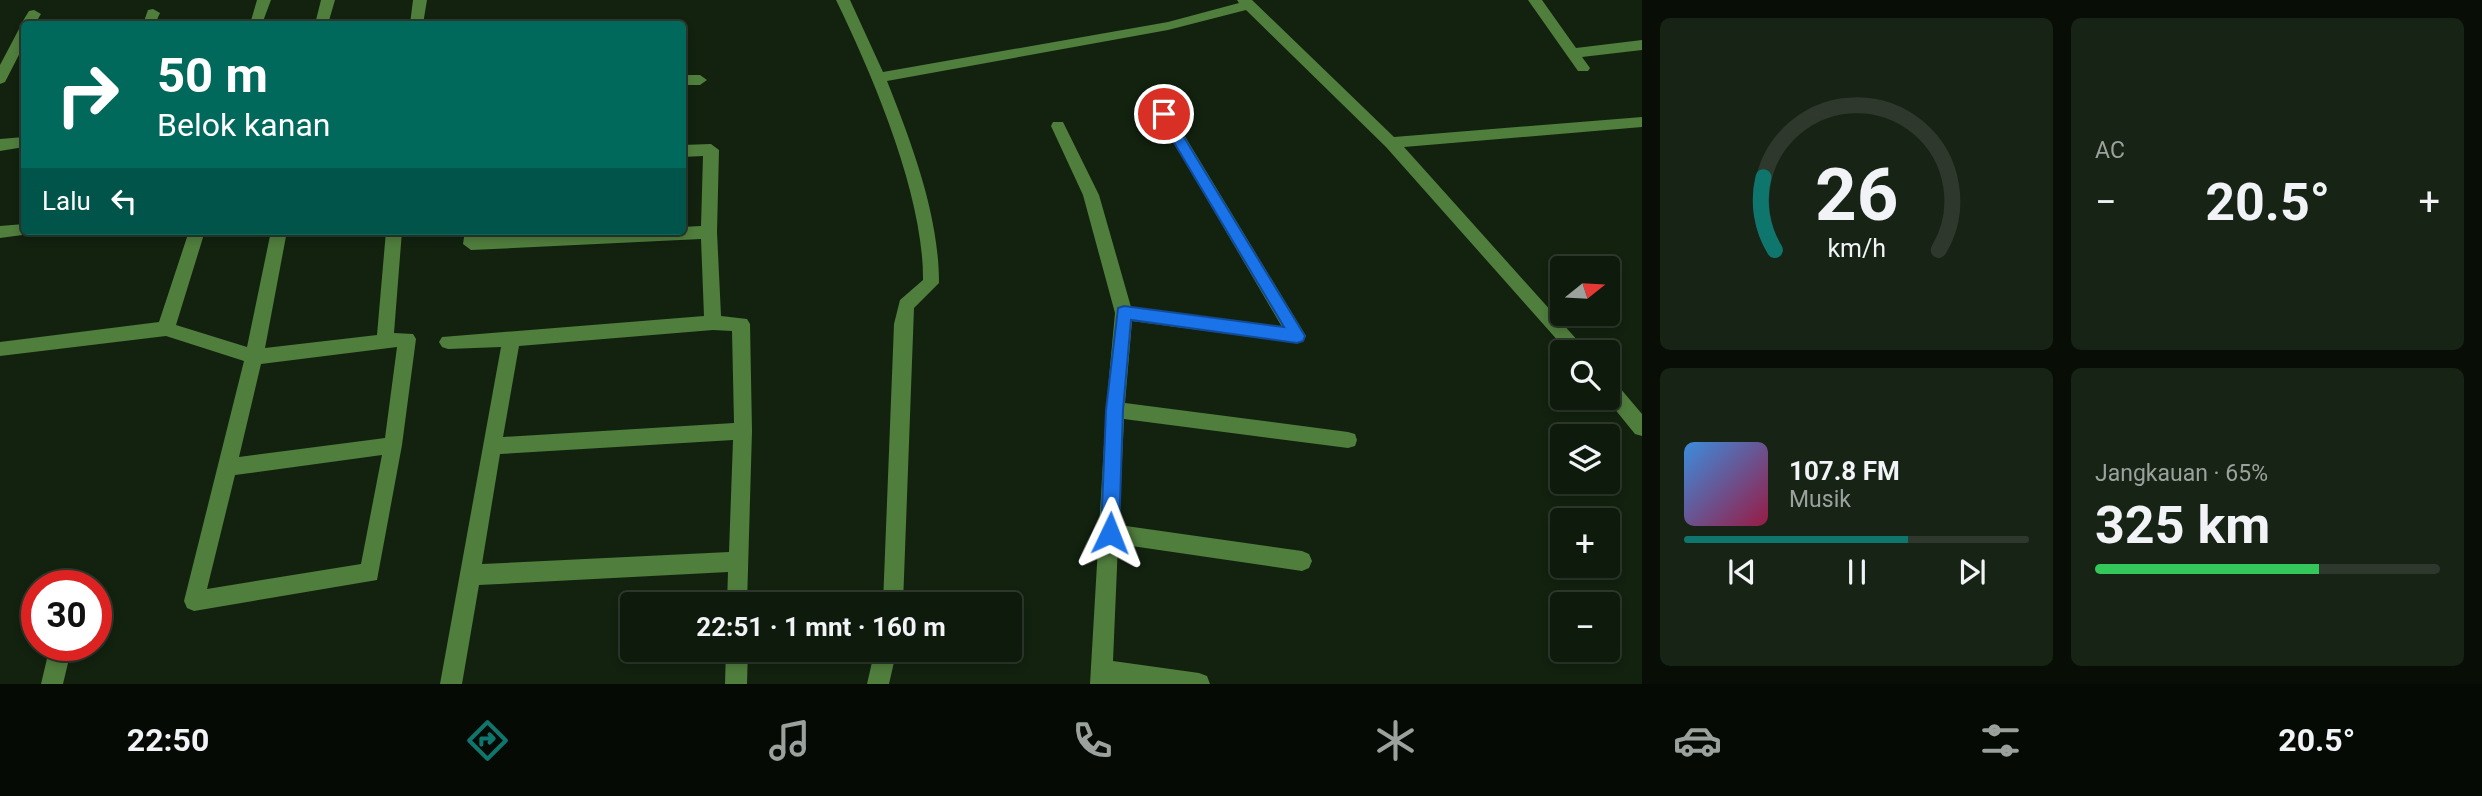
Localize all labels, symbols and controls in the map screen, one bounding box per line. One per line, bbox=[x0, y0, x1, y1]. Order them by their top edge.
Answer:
text: 50 m bbox=[157, 47, 268, 104]
icon: right bbox=[42, 49, 133, 140]
pin bbox=[1134, 84, 1194, 144]
icon: arrive bbox=[1145, 95, 1183, 133]
text: Belok kanan bbox=[157, 106, 330, 144]
text: AC bbox=[2095, 137, 2125, 164]
text: 26 bbox=[1815, 152, 1898, 238]
text: 20.5° bbox=[2205, 172, 2330, 233]
text: − bbox=[2095, 180, 2117, 224]
text: + bbox=[2418, 180, 2440, 224]
icon: left bbox=[105, 182, 143, 220]
text: Lalu bbox=[42, 186, 91, 216]
text: km/h bbox=[1827, 234, 1886, 263]
north arrow bbox=[1550, 256, 1620, 326]
map controls bbox=[1550, 256, 1620, 662]
button: search bbox=[1550, 340, 1620, 410]
button: layers bbox=[1550, 424, 1620, 494]
text: 107.8 FM bbox=[1789, 456, 1900, 486]
text: Jangkauan · 65% bbox=[2095, 460, 2268, 487]
text: Musik bbox=[1789, 486, 1851, 513]
text: 325 km bbox=[2095, 495, 2270, 556]
position arrow bbox=[1073, 496, 1147, 570]
button: + bbox=[1550, 508, 1620, 578]
icon: previous bbox=[1723, 553, 1761, 591]
icon: pause bbox=[1838, 553, 1876, 591]
icon: next bbox=[1953, 553, 1991, 591]
speed limit sign: 30 bbox=[21, 570, 112, 661]
button: − bbox=[1550, 592, 1620, 662]
text: 22:51 · 1 mnt · 160 m bbox=[696, 612, 946, 642]
icon: directions bbox=[463, 716, 512, 765]
icon: music bbox=[765, 716, 814, 765]
icon: phone bbox=[1068, 716, 1117, 765]
icon: climate bbox=[1371, 716, 1420, 765]
icon: car bbox=[1673, 716, 1722, 765]
icon: filters bbox=[1976, 716, 2025, 765]
text: 22:50 bbox=[127, 721, 209, 759]
text: 20.5° bbox=[2278, 721, 2355, 759]

